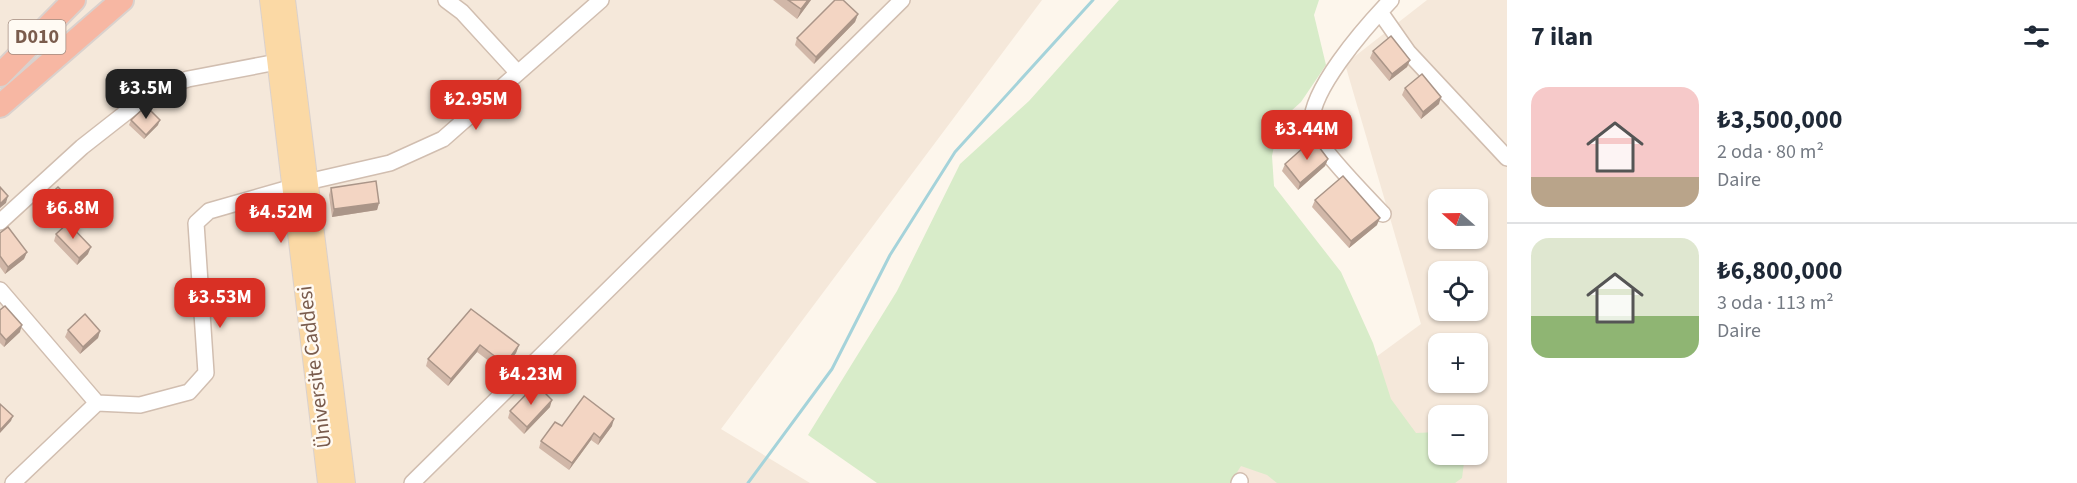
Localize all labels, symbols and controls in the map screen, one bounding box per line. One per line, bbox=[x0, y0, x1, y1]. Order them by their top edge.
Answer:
text: 7 ilan bbox=[1531, 18, 1593, 55]
road number: D010 bbox=[9, 20, 66, 54]
icon: filters bbox=[2020, 20, 2053, 53]
pin: ₺3.5M bbox=[104, 69, 188, 120]
text: ₺3.5M bbox=[120, 74, 172, 102]
pin: ₺2.95M bbox=[427, 80, 525, 131]
text: ₺2.95M bbox=[444, 85, 508, 113]
text: ₺3,500,000 bbox=[1717, 101, 1842, 138]
pin: ₺3.44M bbox=[1258, 110, 1356, 161]
icon: home bbox=[1579, 111, 1651, 183]
text: ₺3.44M bbox=[1275, 115, 1339, 143]
text: 2 oda · 80 m² bbox=[1717, 138, 1824, 166]
text: Daire bbox=[1717, 166, 1761, 194]
pin: ₺6.8M bbox=[31, 189, 115, 240]
north arrow bbox=[1428, 189, 1488, 249]
map controls bbox=[1428, 189, 1488, 465]
pin: ₺4.52M bbox=[232, 193, 330, 244]
text: ₺6.8M bbox=[47, 194, 99, 222]
text: ₺4.52M bbox=[249, 198, 313, 226]
text: ₺6,800,000 bbox=[1717, 252, 1842, 289]
button: locate bbox=[1428, 261, 1488, 321]
icon: home bbox=[1579, 262, 1651, 334]
pin: ₺3.53M bbox=[171, 278, 269, 329]
text: ₺3.53M bbox=[188, 283, 252, 311]
street label: Üniversite Caddesi bbox=[289, 284, 339, 450]
text: 3 oda · 113 m² bbox=[1717, 289, 1834, 317]
text: Daire bbox=[1717, 317, 1761, 345]
button: + bbox=[1428, 333, 1488, 393]
pin: ₺4.23M bbox=[482, 355, 580, 406]
text: ₺4.23M bbox=[499, 360, 563, 388]
button: − bbox=[1428, 405, 1488, 465]

